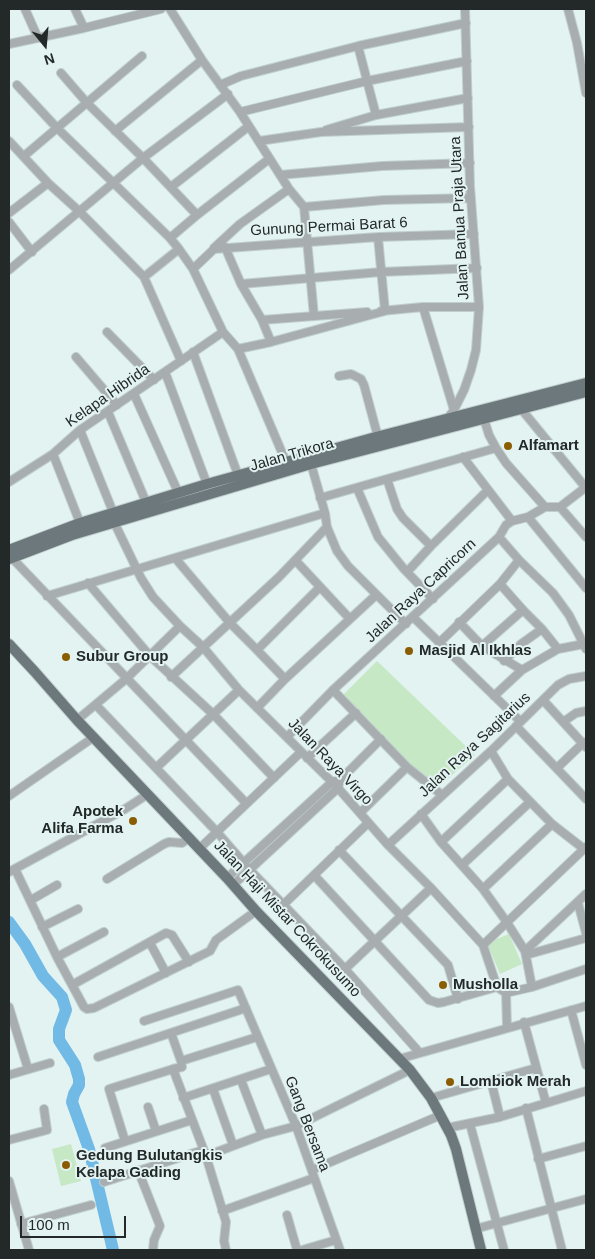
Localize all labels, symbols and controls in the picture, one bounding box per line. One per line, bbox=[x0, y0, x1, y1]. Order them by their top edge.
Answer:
north arrow bbox=[20, 20, 70, 70]
text: N bbox=[42, 50, 57, 68]
street label: Jalan Banua Praja Utara bbox=[447, 136, 473, 300]
street label: Gunung Permai Barat 6 bbox=[250, 214, 408, 240]
street label: Kelapa Hibrida bbox=[63, 360, 153, 432]
street label: Jalan Trikora bbox=[248, 434, 336, 476]
place label: Alfamart bbox=[518, 437, 579, 455]
marker: Alfamart bbox=[502, 440, 514, 452]
street label: Jalan Raya Capricorn bbox=[362, 535, 480, 647]
place label: Masjid Al Ikhlas bbox=[419, 642, 532, 660]
marker: Masjid Al Ikhlas bbox=[403, 645, 415, 657]
place label: Subur Group bbox=[76, 648, 168, 666]
marker: Subur Group bbox=[60, 651, 72, 663]
street label: Jalan Raya Sagitarius bbox=[416, 689, 534, 801]
street label: Jalan Raya Virgo bbox=[284, 715, 376, 809]
place label: Apotek Alifa Farma bbox=[41, 803, 123, 838]
marker: Apotek Alifa Farma bbox=[127, 815, 139, 827]
street label: Jalan Haji Mistar Cokrokusumo bbox=[210, 837, 364, 1001]
place label: Musholla bbox=[453, 976, 518, 994]
marker: Musholla bbox=[437, 979, 449, 991]
place label: Lombiok Merah bbox=[460, 1073, 571, 1091]
street label: Gang Bersama bbox=[281, 1074, 333, 1174]
marker: Lombiok Merah bbox=[444, 1076, 456, 1088]
place label: Gedung Bulutangkis Kelapa Gading bbox=[76, 1147, 223, 1182]
marker: Gedung Bulutangkis Kelapa Gading bbox=[60, 1159, 72, 1171]
scale bar bbox=[22, 1206, 129, 1238]
text: 100 m bbox=[28, 1216, 70, 1233]

